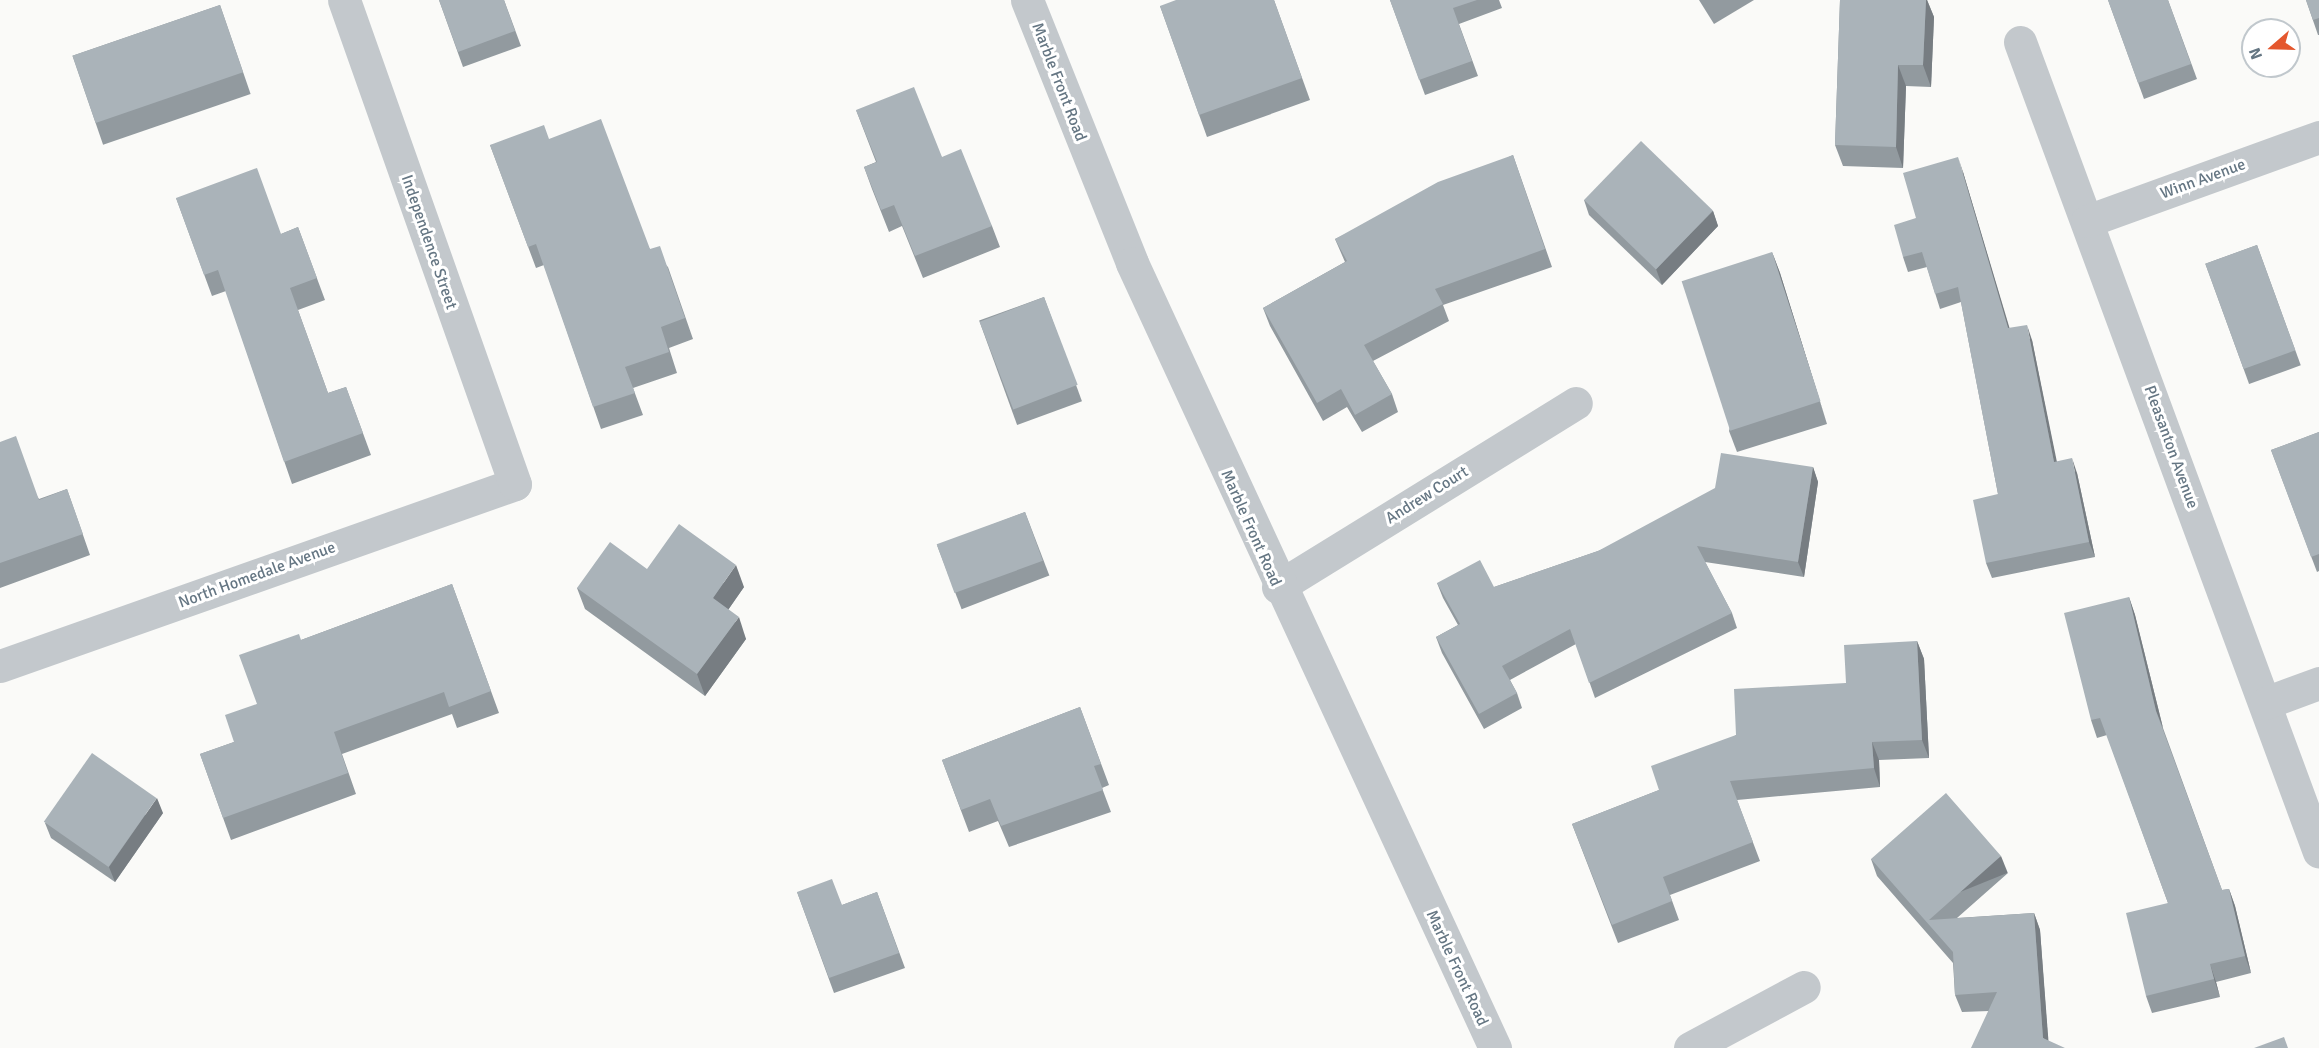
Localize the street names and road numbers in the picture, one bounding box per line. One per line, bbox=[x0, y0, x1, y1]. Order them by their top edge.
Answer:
street label: Marble Front Road bbox=[1028, 20, 1090, 144]
street label: Winn Avenue bbox=[2158, 155, 2248, 203]
street label: Independence Street bbox=[397, 172, 461, 312]
street label: Pleasanton Avenue bbox=[2140, 383, 2202, 511]
street label: Andrew Court bbox=[1382, 462, 1472, 528]
street label: Marble Front Road bbox=[1217, 467, 1285, 589]
street label: North Homedale Avenue bbox=[176, 538, 338, 612]
street label: Marble Front Road bbox=[1422, 907, 1492, 1029]

